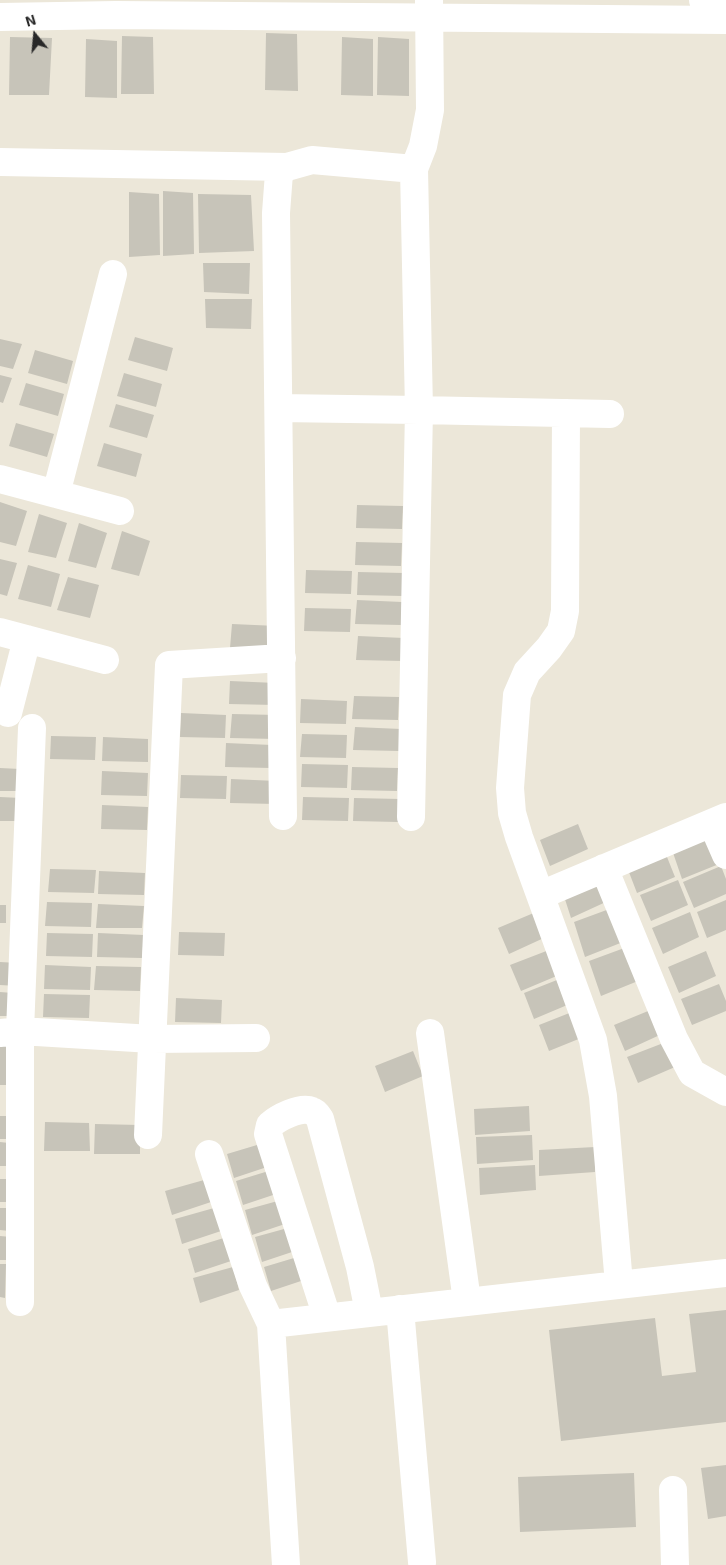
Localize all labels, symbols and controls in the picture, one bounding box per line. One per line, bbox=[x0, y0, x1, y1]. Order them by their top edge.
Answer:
north arrow bbox=[10, 10, 60, 60]
text: N bbox=[23, 11, 38, 30]

